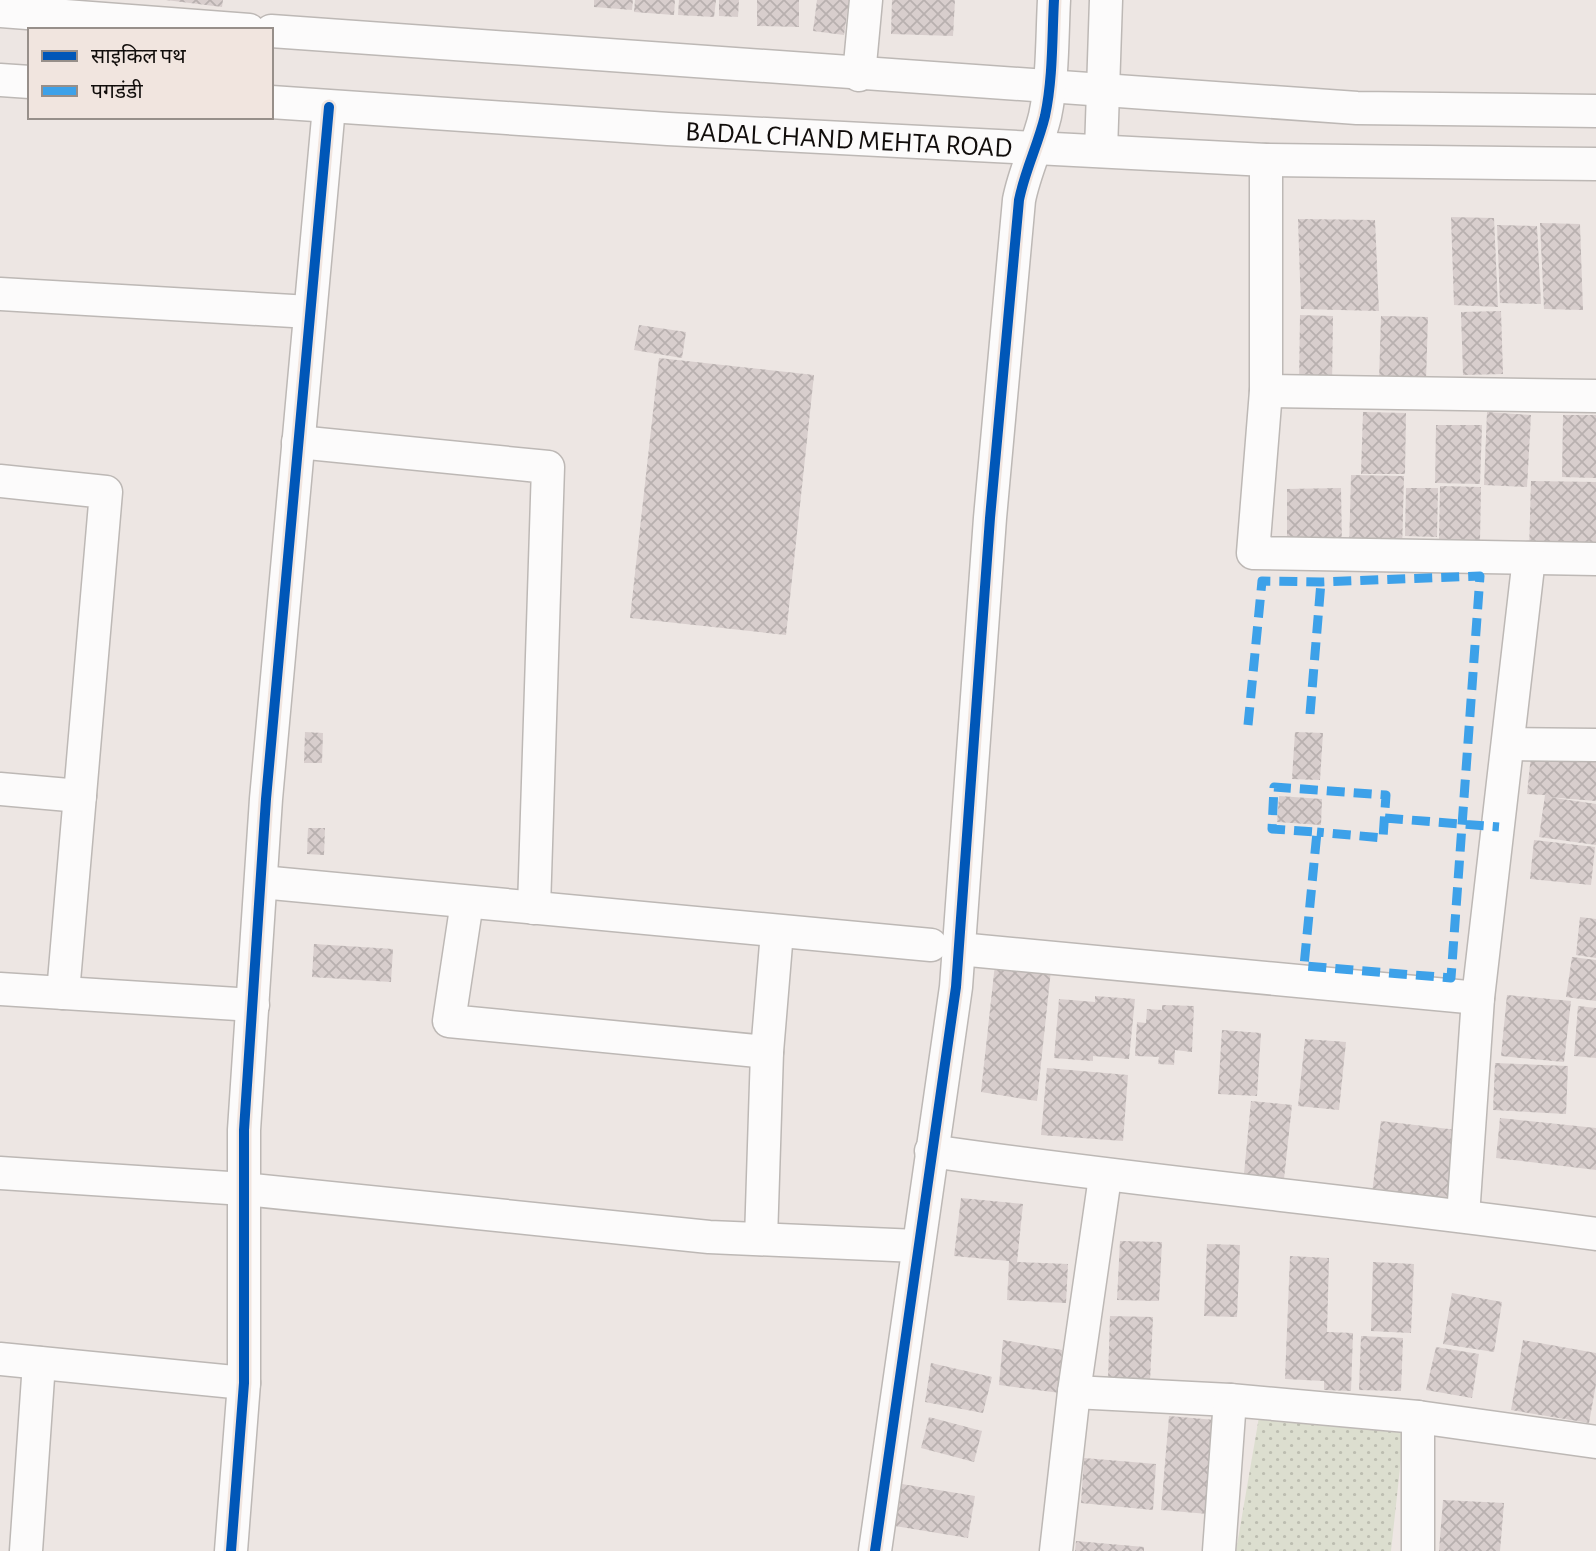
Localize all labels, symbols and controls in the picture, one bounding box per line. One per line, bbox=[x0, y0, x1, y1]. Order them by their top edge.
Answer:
legend bbox=[28, 28, 273, 119]
text: साइकिल पथ bbox=[91, 44, 186, 67]
text: पगडंडी bbox=[91, 79, 143, 102]
street label: BADAL CHAND MEHTA ROAD bbox=[685, 118, 1013, 163]

